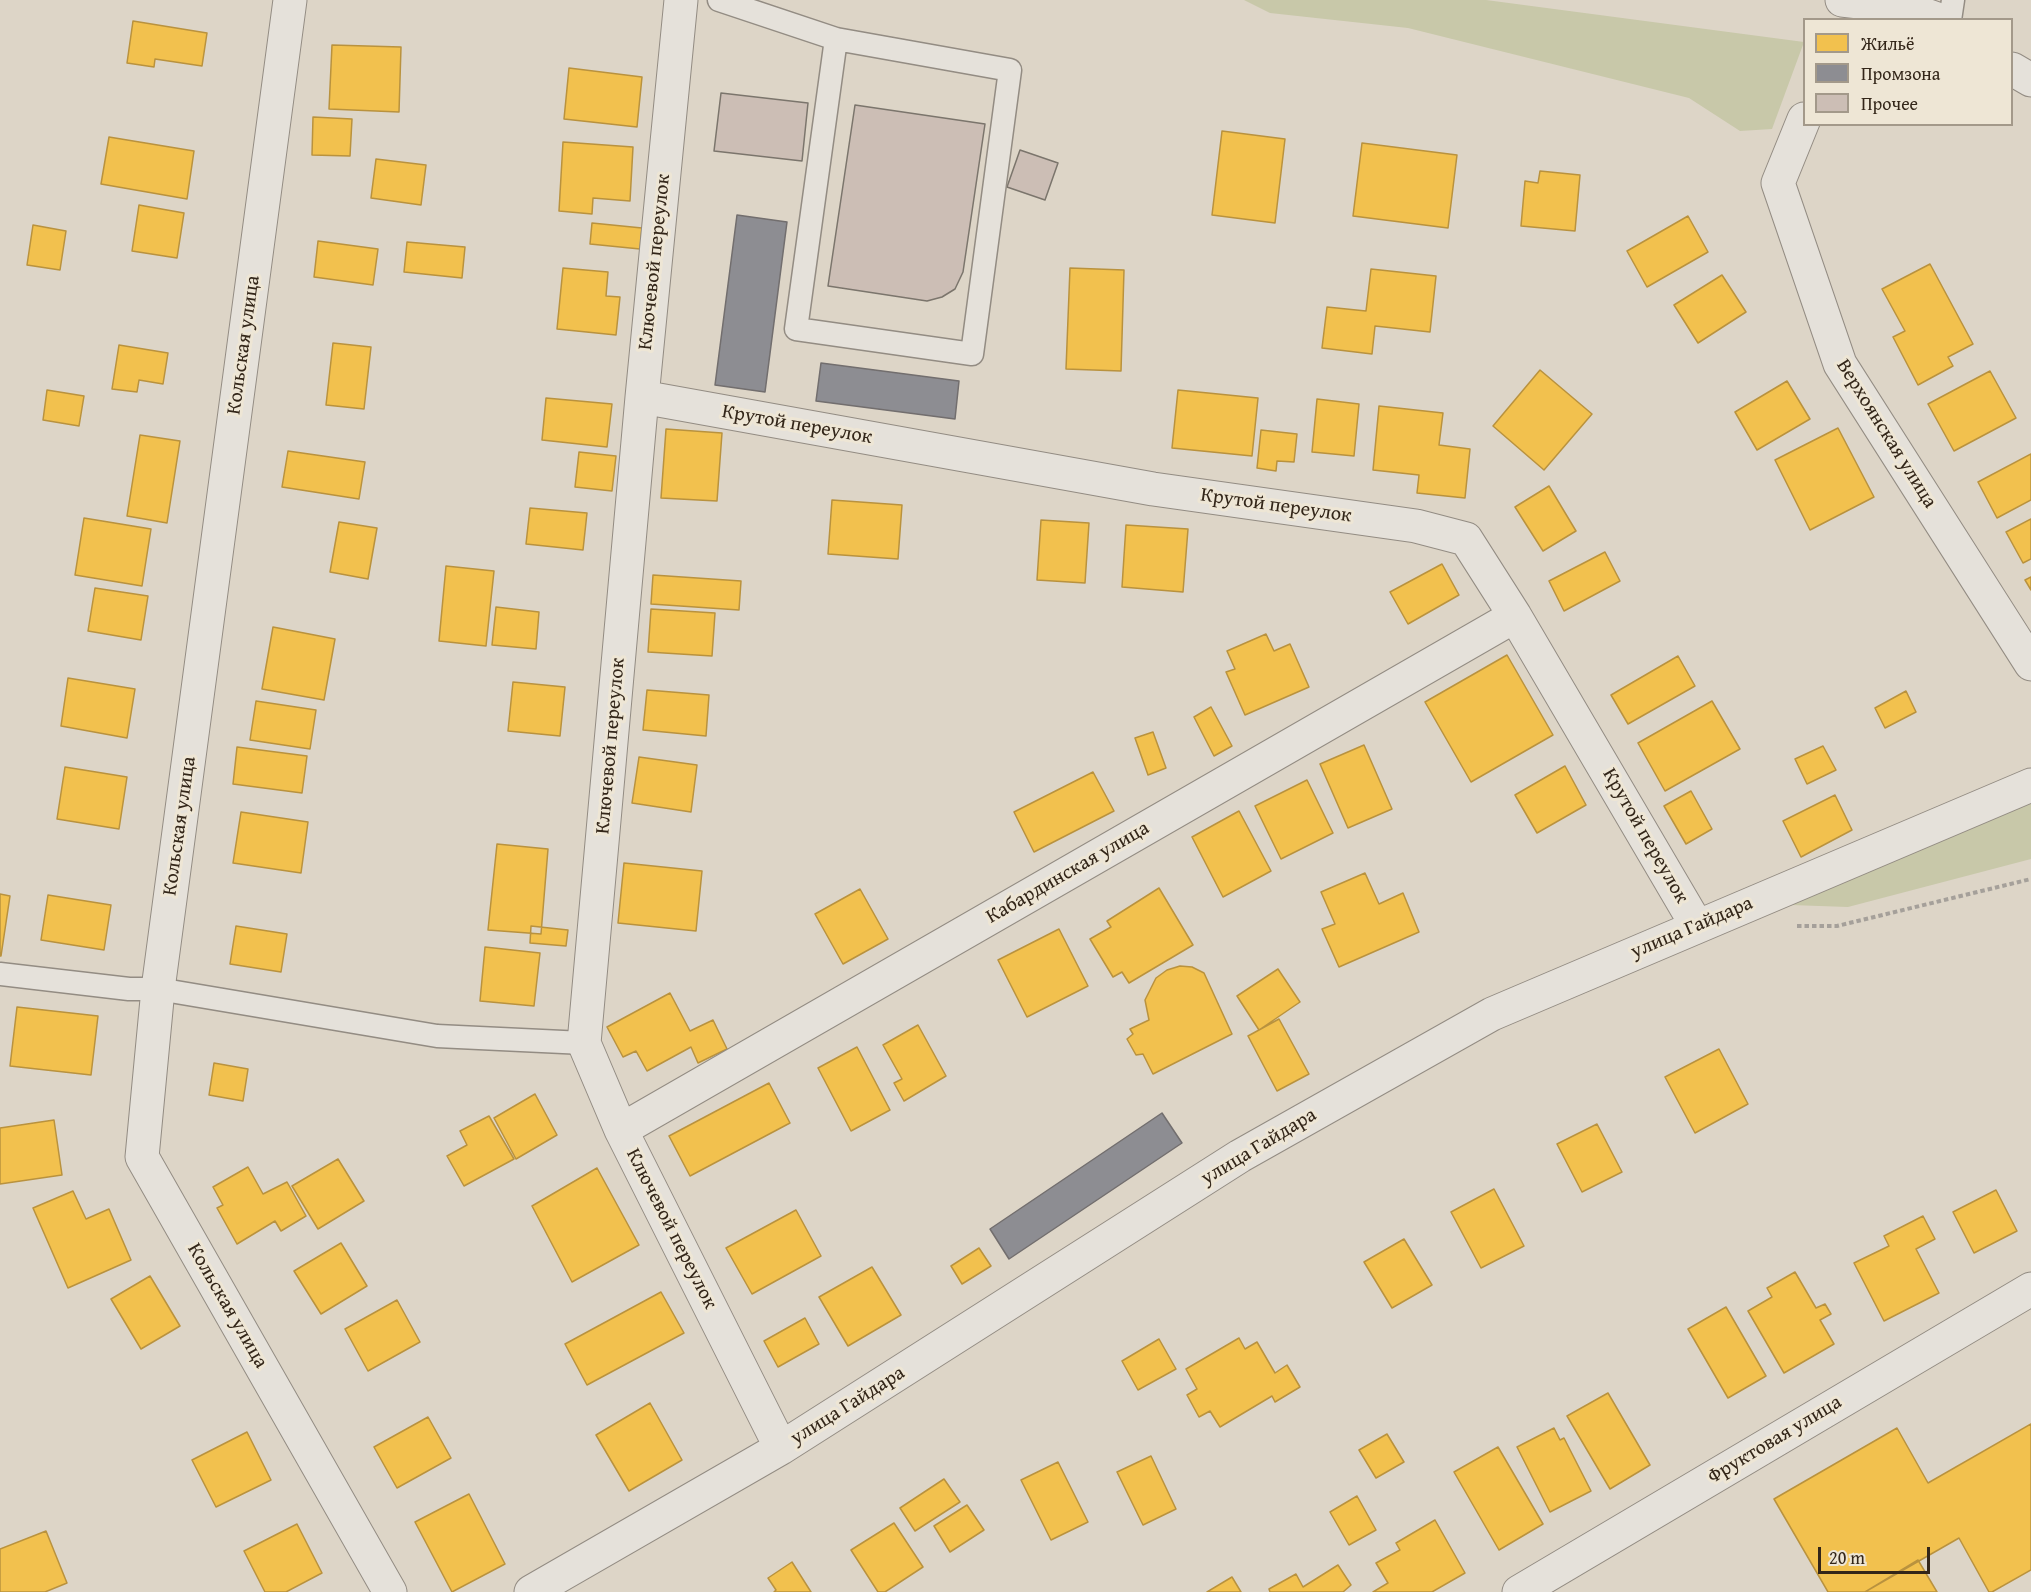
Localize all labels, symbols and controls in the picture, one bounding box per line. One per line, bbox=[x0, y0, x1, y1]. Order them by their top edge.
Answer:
legend bbox=[1803, 18, 2013, 126]
text: Жильё bbox=[1861, 30, 1915, 57]
text: Промзона bbox=[1861, 60, 1940, 87]
text: Прочее bbox=[1861, 90, 1918, 117]
street label: Ключевой переулок bbox=[634, 173, 676, 351]
street label: Кольская улица bbox=[222, 274, 266, 416]
street label: Верхоянская улица bbox=[1831, 355, 1941, 513]
street label: Крутой переулок bbox=[720, 400, 874, 450]
street label: Крутой переулок bbox=[1199, 484, 1353, 528]
street label: Ключевой переулок bbox=[591, 657, 631, 835]
street label: Кольская улица bbox=[158, 755, 202, 897]
street label: Крутой переулок bbox=[1597, 764, 1693, 908]
street label: Кабардинская улица bbox=[982, 817, 1154, 929]
street label: улица Гайдара bbox=[1627, 892, 1757, 964]
street label: улица Гайдара bbox=[1197, 1103, 1321, 1191]
street label: Ключевой переулок bbox=[620, 1145, 722, 1313]
street label: Кольская улица bbox=[182, 1239, 272, 1373]
street label: улица Гайдара bbox=[786, 1361, 910, 1451]
street label: Фруктовая улица bbox=[1704, 1391, 1846, 1489]
scale bar bbox=[1821, 1535, 1934, 1573]
text: 20 m bbox=[1829, 1544, 1865, 1571]

